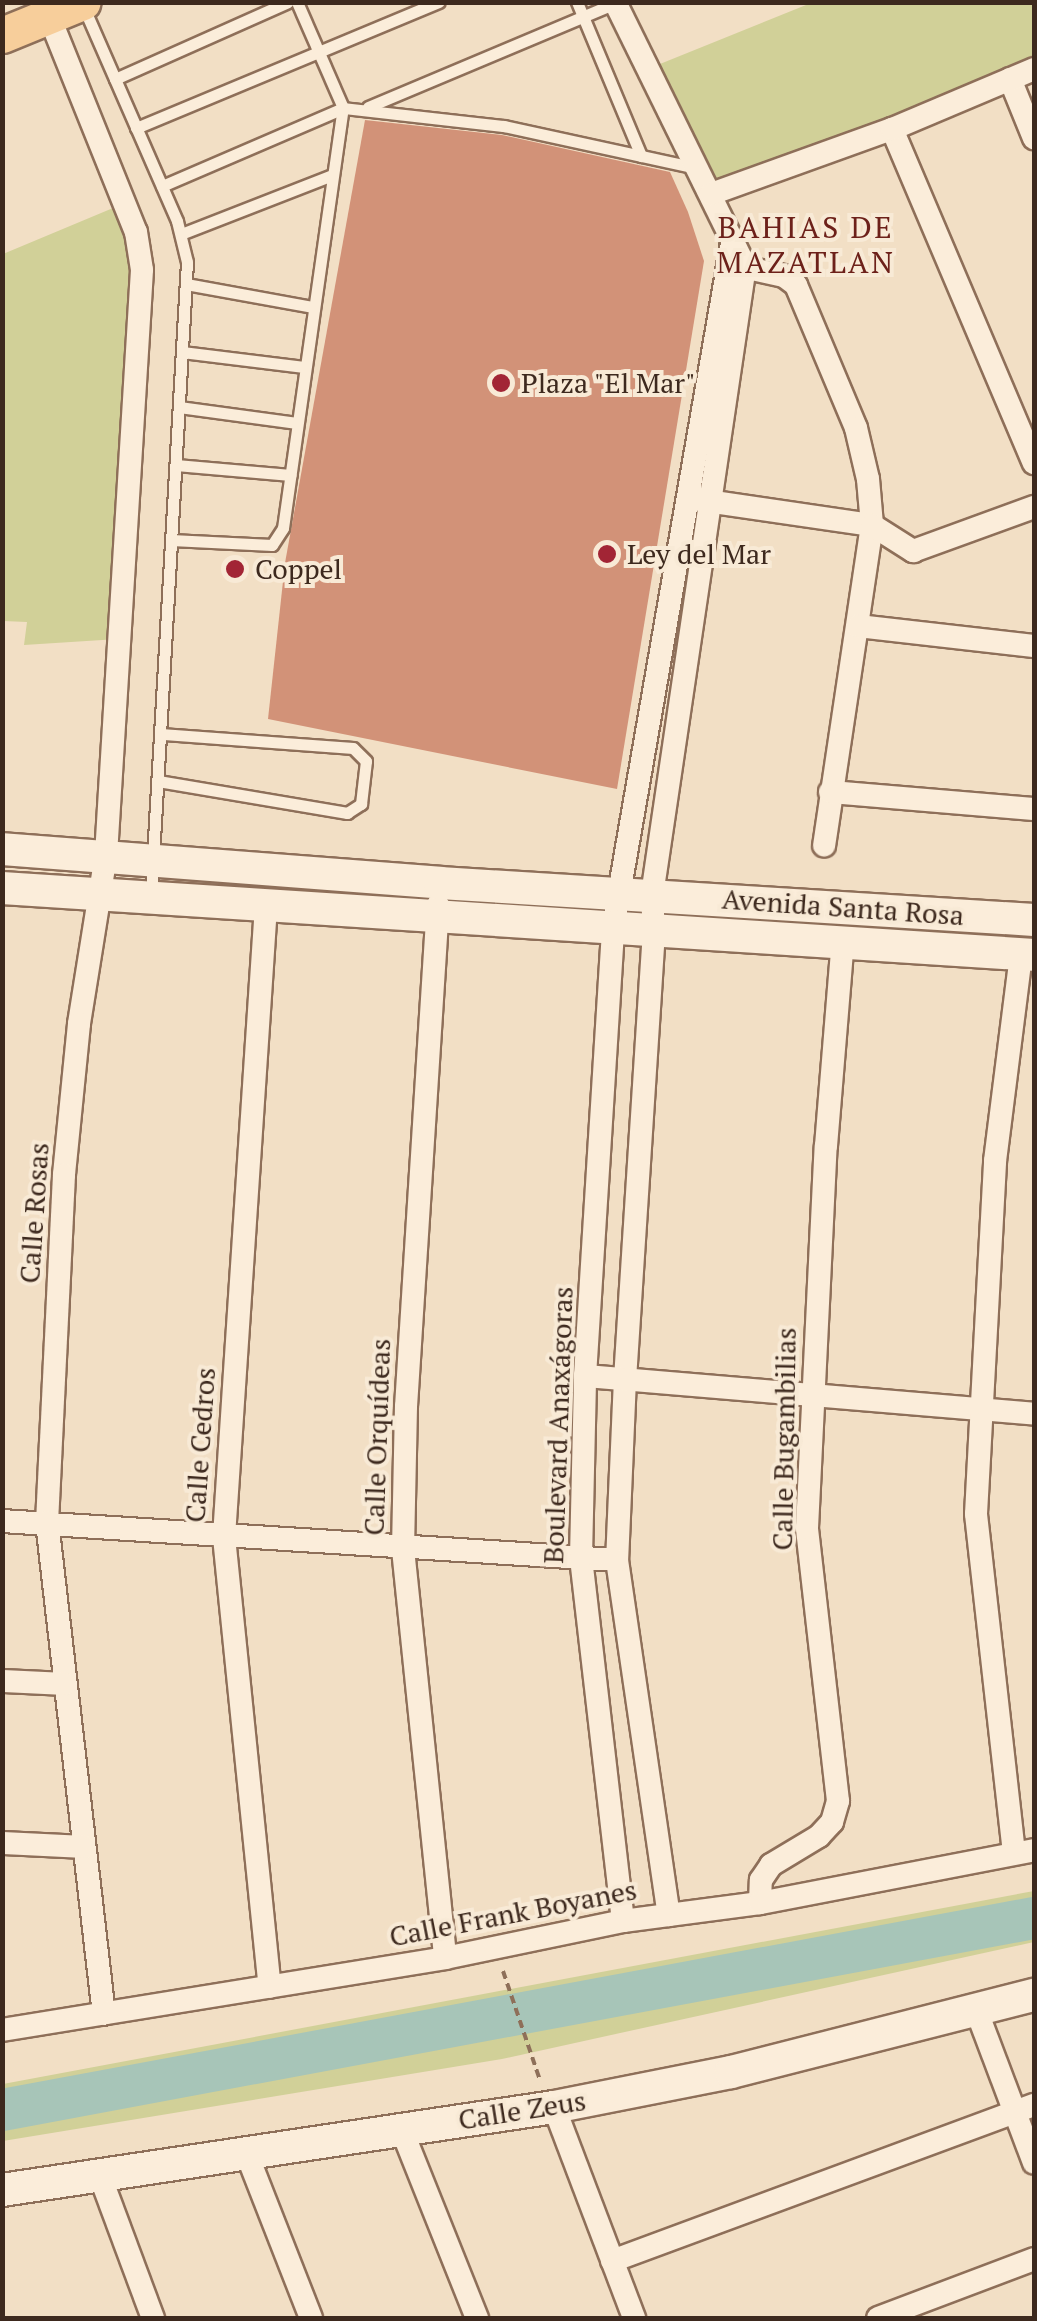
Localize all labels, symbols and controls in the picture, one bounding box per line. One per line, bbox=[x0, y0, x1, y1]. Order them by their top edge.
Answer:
district label: BAHIAS DE MAZATLAN bbox=[716, 209, 896, 280]
place label: Plaza "El Mar" bbox=[521, 366, 697, 400]
marker: Plaza "El Mar" bbox=[490, 372, 512, 394]
place label: Ley del Mar bbox=[627, 537, 771, 571]
marker: Ley del Mar bbox=[596, 543, 618, 565]
place label: Coppel bbox=[255, 552, 342, 586]
marker: Coppel bbox=[224, 558, 246, 580]
street label: Avenida Santa Rosa bbox=[721, 882, 965, 932]
street label: Calle Rosas bbox=[12, 1141, 56, 1285]
street label: Boulevard Anaxágoras bbox=[536, 1285, 580, 1565]
street label: Calle Bugambilias bbox=[765, 1327, 803, 1551]
street label: Calle Orquídeas bbox=[357, 1338, 397, 1536]
street label: Calle Cedros bbox=[178, 1366, 222, 1524]
street label: Calle Frank Boyanes bbox=[386, 1873, 640, 1953]
street label: Calle Zeus bbox=[456, 2083, 588, 2137]

